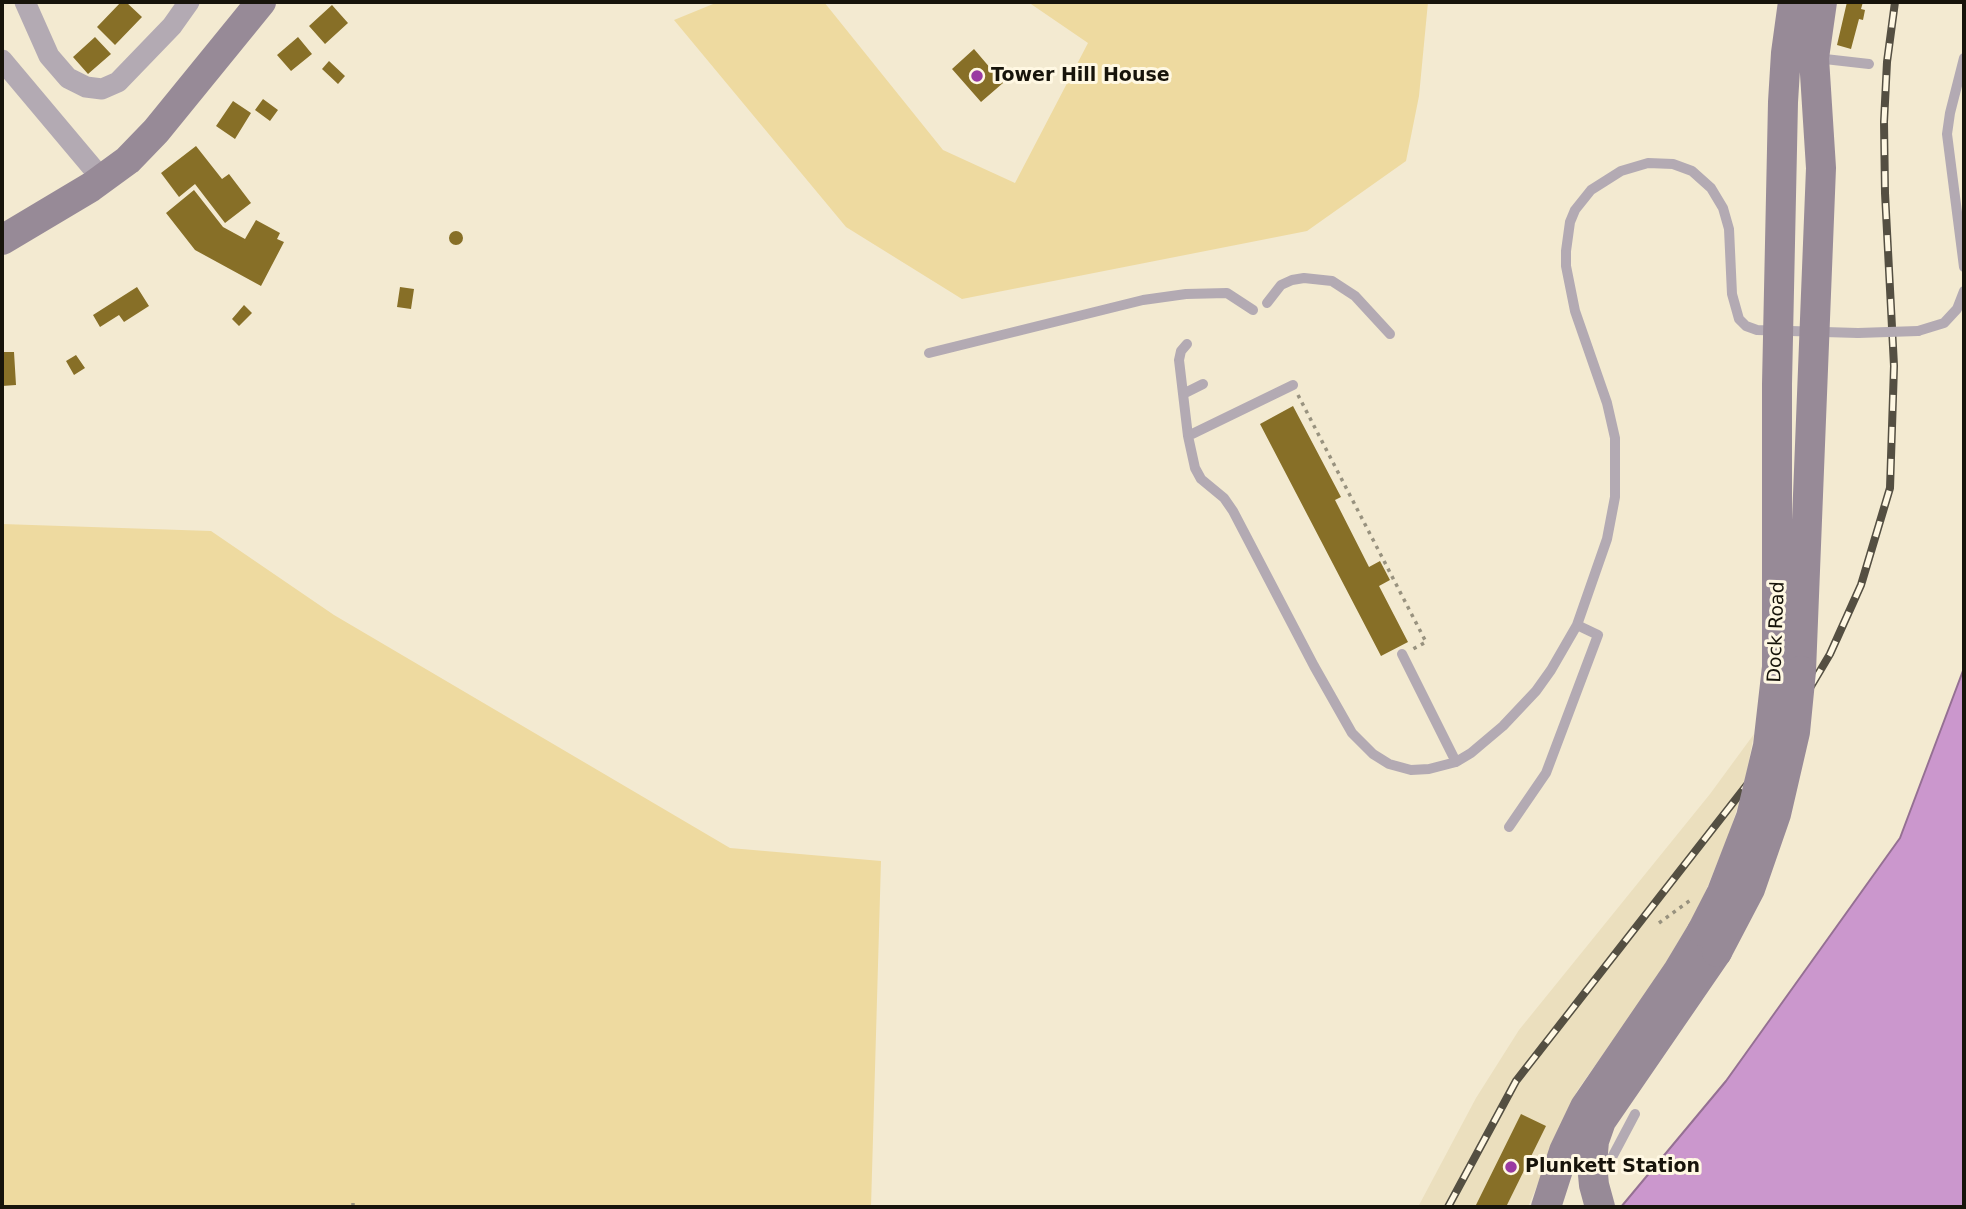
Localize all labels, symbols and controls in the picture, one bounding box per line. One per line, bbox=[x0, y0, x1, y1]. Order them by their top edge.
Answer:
place label: Tower Hill House bbox=[991, 65, 1170, 87]
marker: Tower Hill House bbox=[969, 68, 985, 84]
street label: Dock Road bbox=[1764, 581, 1790, 683]
place label: Plunkett Station bbox=[1525, 1156, 1700, 1178]
marker: Plunkett Station bbox=[1503, 1159, 1519, 1175]

